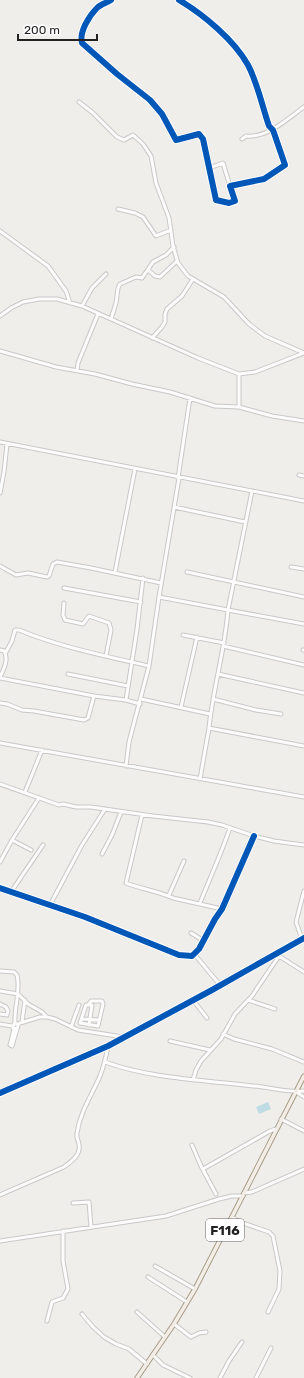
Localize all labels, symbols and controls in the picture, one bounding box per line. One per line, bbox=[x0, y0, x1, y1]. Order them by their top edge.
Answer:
scale bar bbox=[18, 16, 97, 42]
text: 200 m bbox=[24, 23, 60, 37]
road number: F116 bbox=[206, 1219, 244, 1241]

